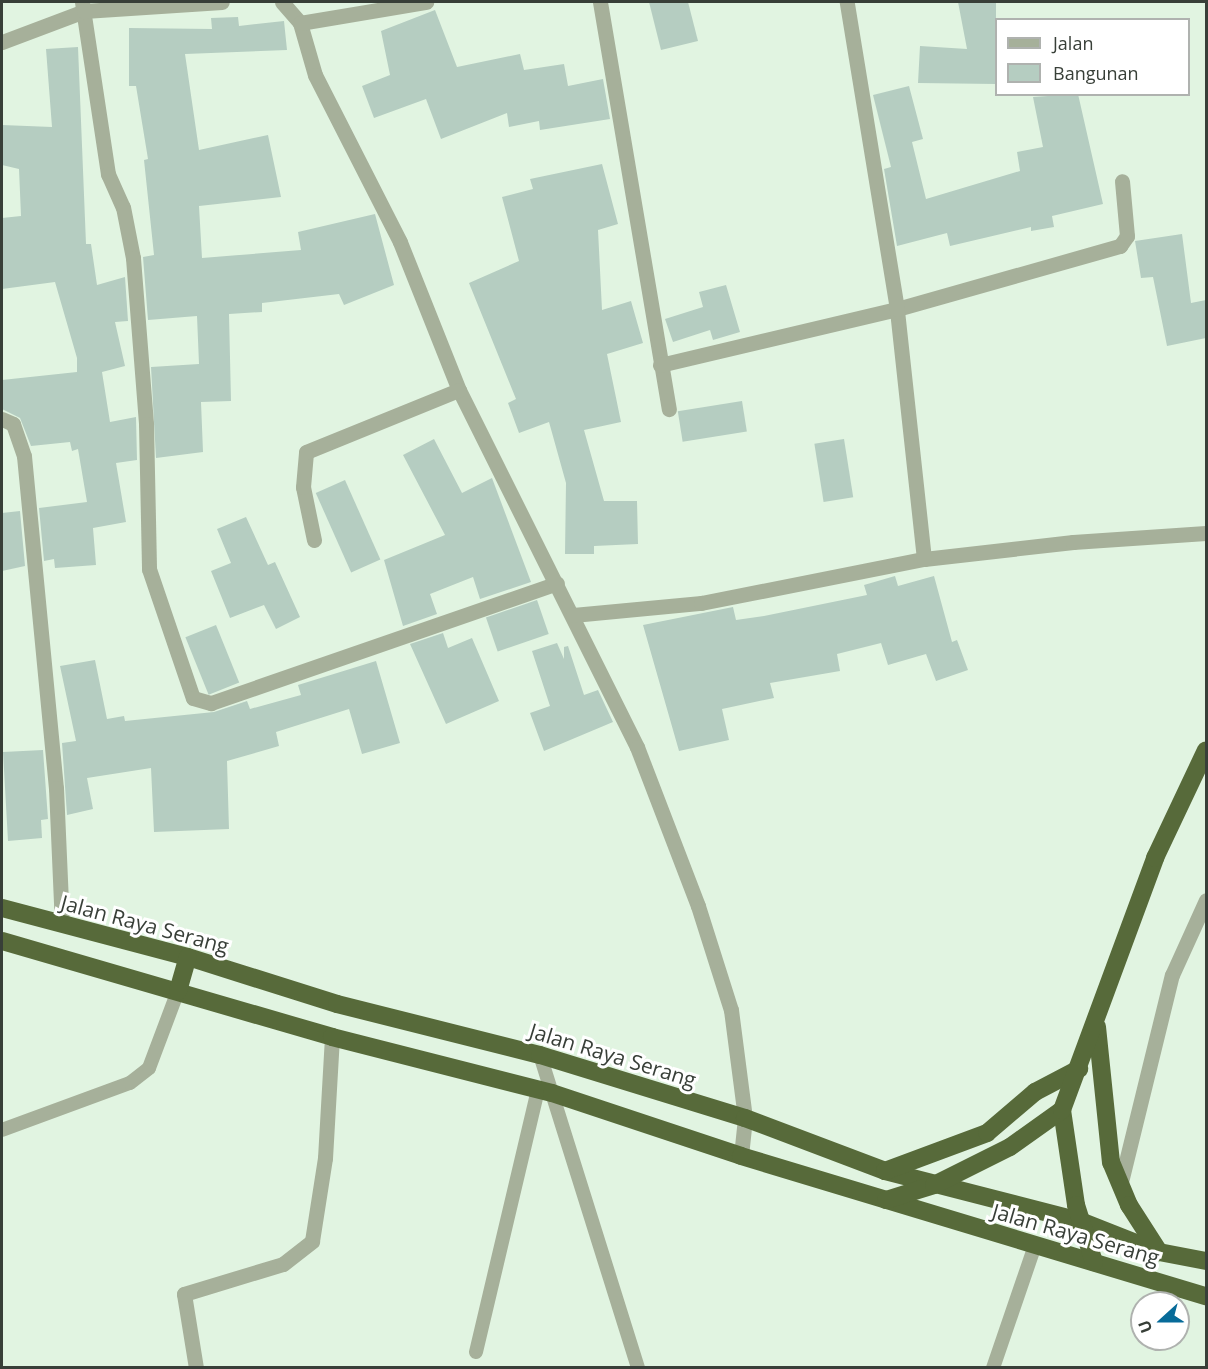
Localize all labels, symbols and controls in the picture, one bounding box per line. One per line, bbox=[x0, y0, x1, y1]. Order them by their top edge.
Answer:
legend bbox=[995, 18, 1190, 96]
text: Jalan bbox=[1053, 31, 1093, 55]
text: Bangunan bbox=[1053, 61, 1139, 85]
street label: Jalan Raya Serang bbox=[58, 889, 232, 959]
street label: Jalan Raya Serang bbox=[527, 1018, 699, 1092]
street label: Jalan Raya Serang bbox=[990, 1198, 1162, 1270]
north arrow bbox=[1130, 1291, 1190, 1351]
text: U bbox=[1133, 1317, 1157, 1336]

